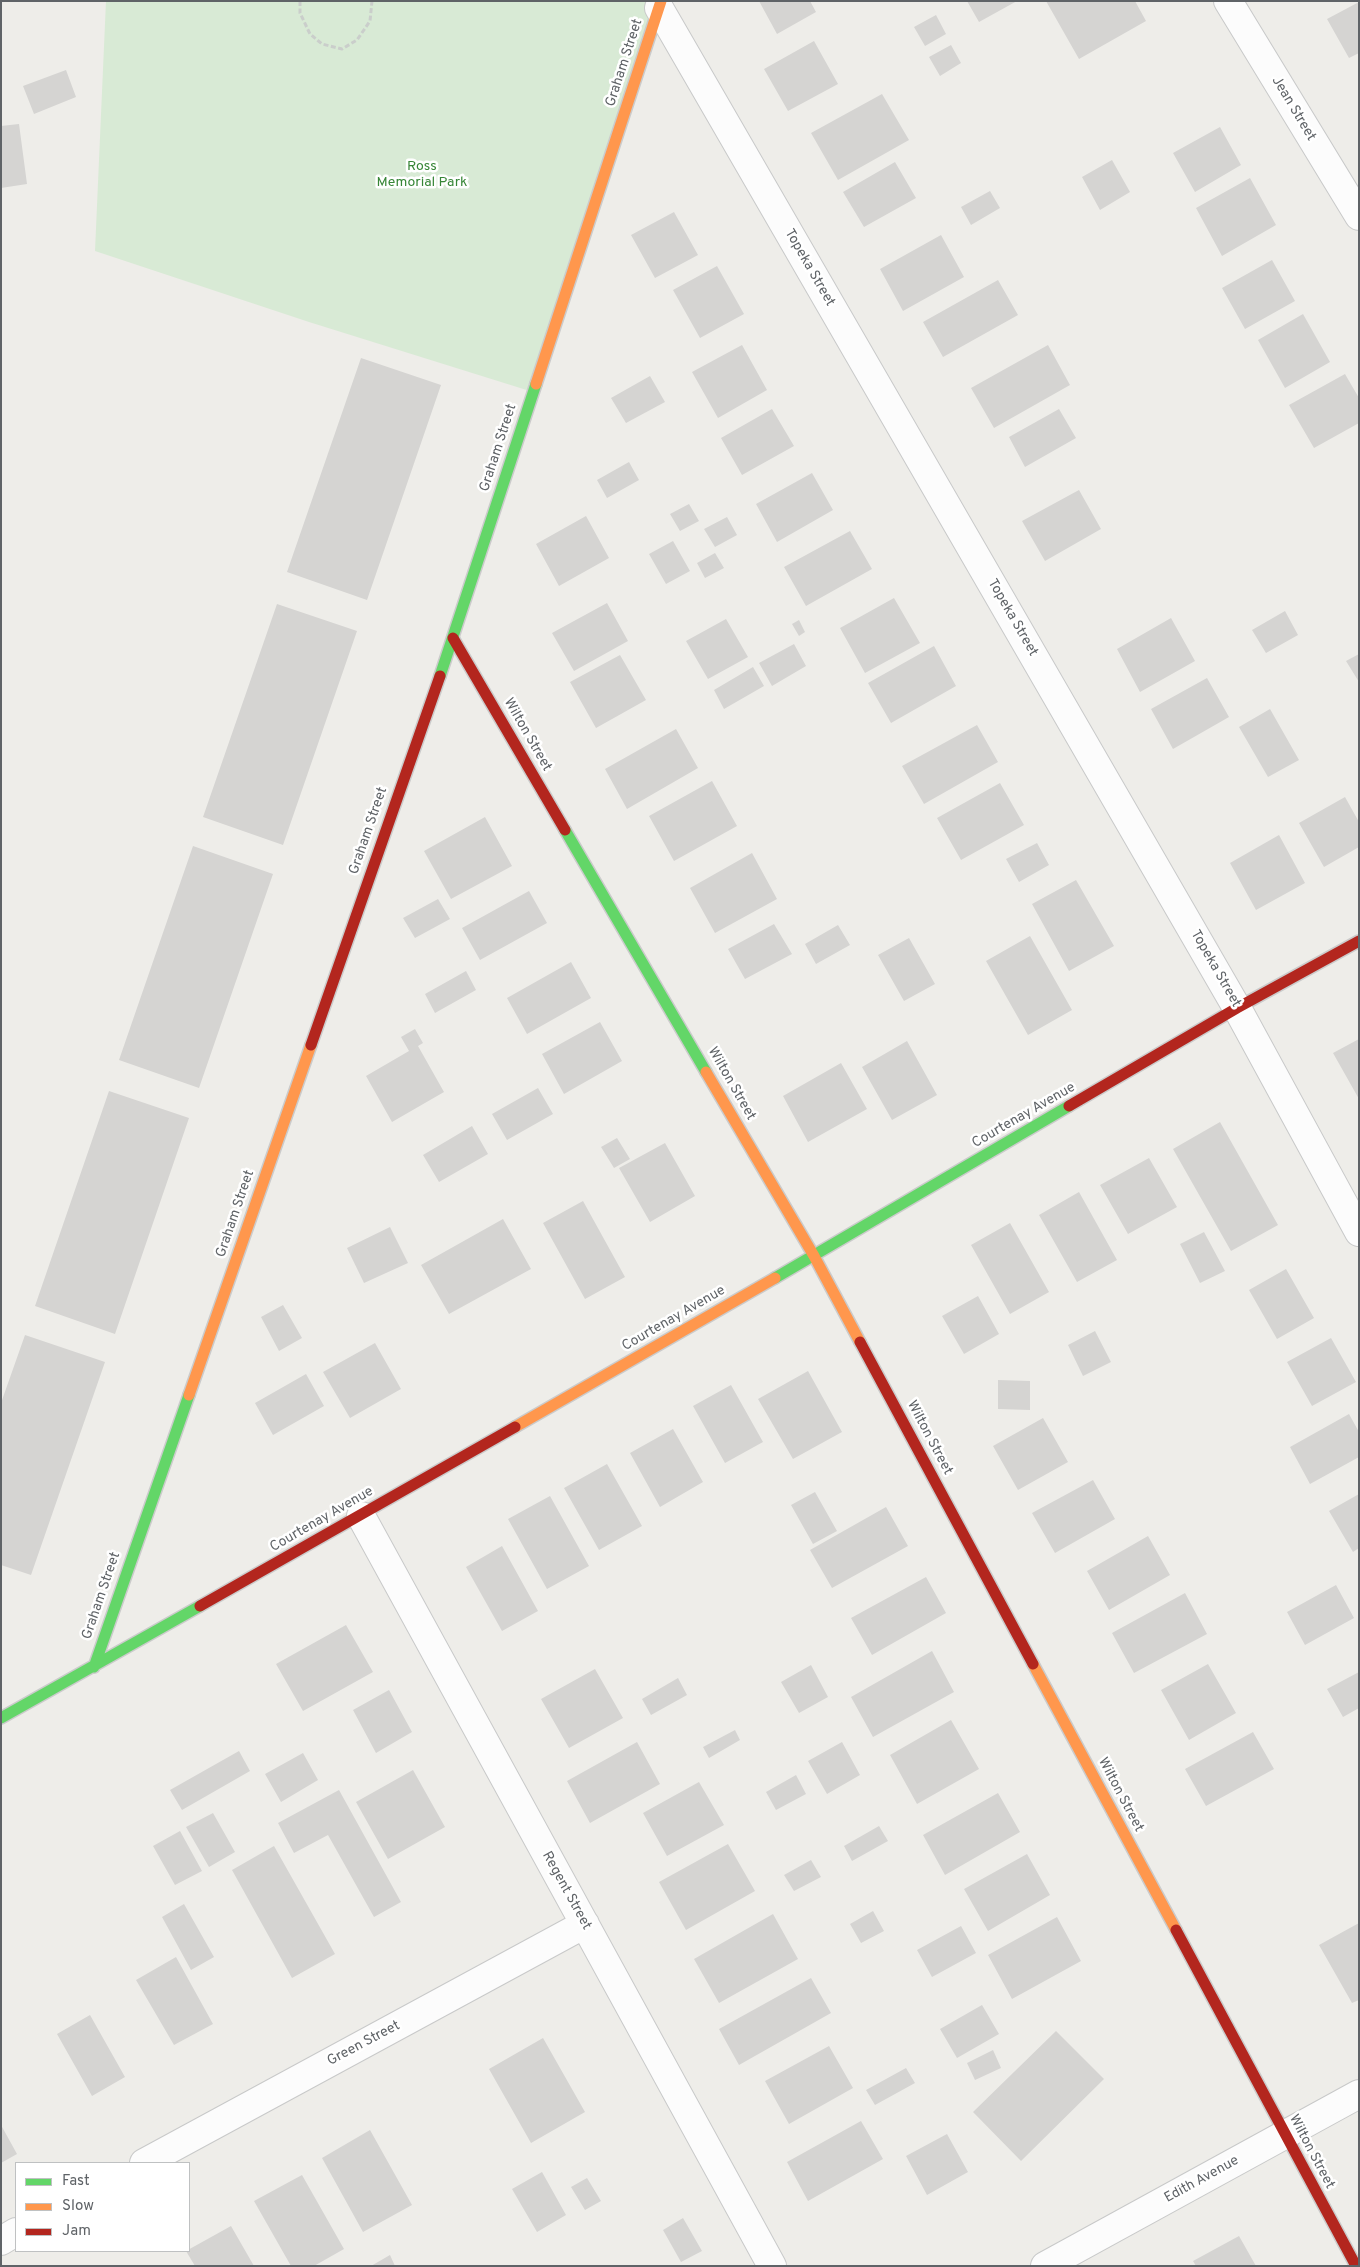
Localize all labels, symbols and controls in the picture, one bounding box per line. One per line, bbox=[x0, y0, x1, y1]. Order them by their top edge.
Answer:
street label: Graham Street bbox=[603, 17, 647, 109]
street label: Jean Street bbox=[1267, 74, 1319, 144]
park label: Ross Memorial Park bbox=[377, 159, 467, 192]
street label: Topeka Street bbox=[780, 226, 838, 310]
street label: Graham Street bbox=[477, 402, 521, 494]
street label: Topeka Street bbox=[983, 576, 1041, 660]
street label: Wilton Street bbox=[499, 695, 555, 775]
street label: Graham Street bbox=[346, 785, 392, 877]
street label: Topeka Street bbox=[1186, 927, 1244, 1011]
street label: Wilton Street bbox=[703, 1044, 759, 1124]
street label: Courtenay Avenue bbox=[969, 1080, 1079, 1152]
street label: Graham Street bbox=[213, 1168, 259, 1260]
street label: Courtenay Avenue bbox=[619, 1283, 729, 1355]
street label: Wilton Street bbox=[902, 1398, 956, 1478]
street label: Courtenay Avenue bbox=[267, 1484, 377, 1556]
street label: Graham Street bbox=[79, 1550, 125, 1642]
street label: Wilton Street bbox=[1093, 1755, 1147, 1835]
street label: Regent Street bbox=[538, 1849, 594, 1933]
street label: Green Street bbox=[325, 2018, 403, 2070]
street label: Wilton Street bbox=[1284, 2112, 1338, 2192]
street label: Edith Avenue bbox=[1162, 2153, 1242, 2207]
legend bbox=[15, 2162, 190, 2252]
text: Fast bbox=[62, 2172, 90, 2191]
text: Slow bbox=[62, 2197, 94, 2216]
text: Jam bbox=[62, 2222, 91, 2241]

